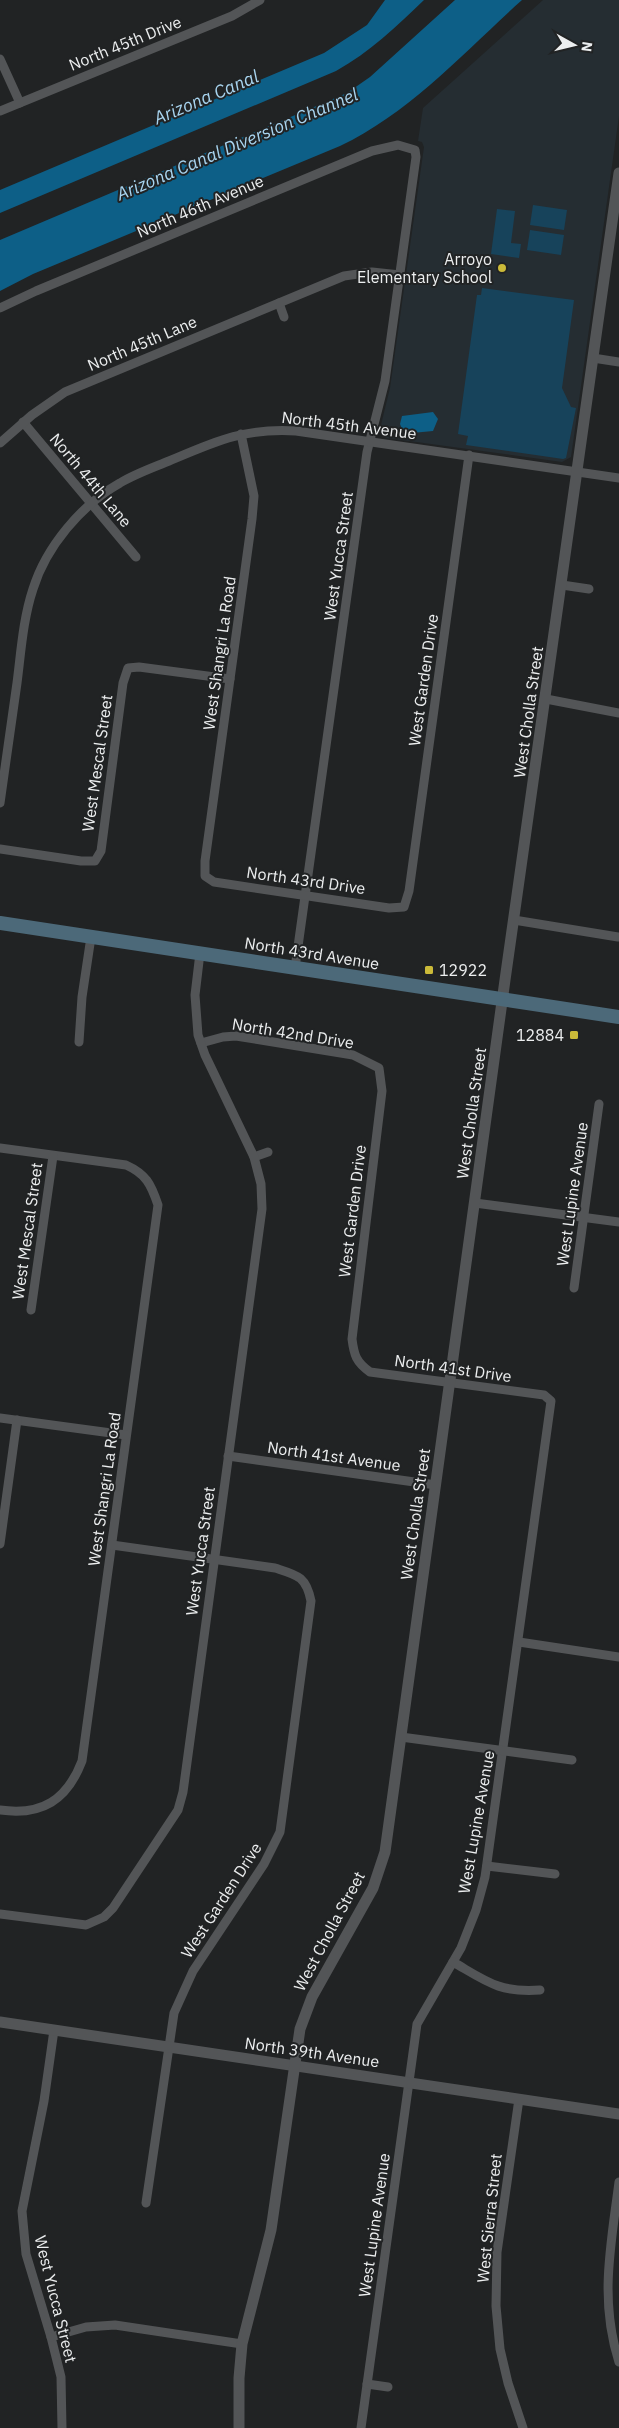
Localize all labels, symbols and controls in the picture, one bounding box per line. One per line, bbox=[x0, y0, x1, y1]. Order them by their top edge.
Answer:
street label: North 45th Drive bbox=[66, 11, 184, 75]
north arrow bbox=[549, 20, 599, 70]
text: N bbox=[577, 41, 596, 53]
water label: Arizona Canal bbox=[149, 64, 262, 130]
water label: Arizona Canal Diversion Channel bbox=[112, 82, 362, 206]
street label: North 46th Avenue bbox=[134, 170, 267, 242]
place label: Arroyo Elementary School bbox=[357, 249, 492, 287]
marker: Arroyo Elementary School bbox=[496, 262, 508, 274]
street label: North 45th Lane bbox=[84, 311, 200, 375]
street label: North 45th Avenue bbox=[280, 407, 418, 443]
street label: North 44th Lane bbox=[46, 429, 136, 531]
street label: West Yucca Street bbox=[319, 490, 357, 622]
street label: West Shangri La Road bbox=[198, 575, 240, 731]
street label: West Garden Drive bbox=[404, 612, 442, 747]
street label: West Cholla Street bbox=[509, 645, 547, 779]
street label: West Mescal Street bbox=[77, 693, 117, 833]
street label: North 43rd Drive bbox=[245, 862, 367, 898]
street label: North 43rd Avenue bbox=[243, 932, 381, 974]
place label: 12922 bbox=[439, 960, 487, 980]
marker: 12922 bbox=[423, 964, 435, 976]
street label: North 42nd Drive bbox=[231, 1013, 356, 1053]
place label: 12884 bbox=[516, 1025, 564, 1045]
marker: 12884 bbox=[568, 1029, 580, 1041]
street label: West Cholla Street bbox=[452, 1046, 490, 1180]
street label: West Lupine Avenue bbox=[552, 1121, 592, 1267]
street label: West Garden Drive bbox=[334, 1143, 370, 1278]
street label: West Mescal Street bbox=[7, 1161, 47, 1301]
street label: North 41st Drive bbox=[393, 1350, 513, 1386]
street label: West Shangri La Road bbox=[83, 1411, 125, 1567]
street label: North 41st Avenue bbox=[266, 1437, 402, 1475]
street label: West Cholla Street bbox=[396, 1447, 434, 1581]
street label: West Yucca Street bbox=[181, 1485, 219, 1617]
street label: West Lupine Avenue bbox=[454, 1749, 498, 1895]
street label: West Garden Drive bbox=[176, 1838, 266, 1961]
street label: West Cholla Street bbox=[289, 1868, 369, 1994]
street label: North 39th Avenue bbox=[243, 2033, 381, 2071]
street label: West Lupine Avenue bbox=[354, 2152, 394, 2298]
street label: West Sierra Street bbox=[472, 2152, 506, 2284]
street label: West Yucca Street bbox=[31, 2233, 81, 2365]

